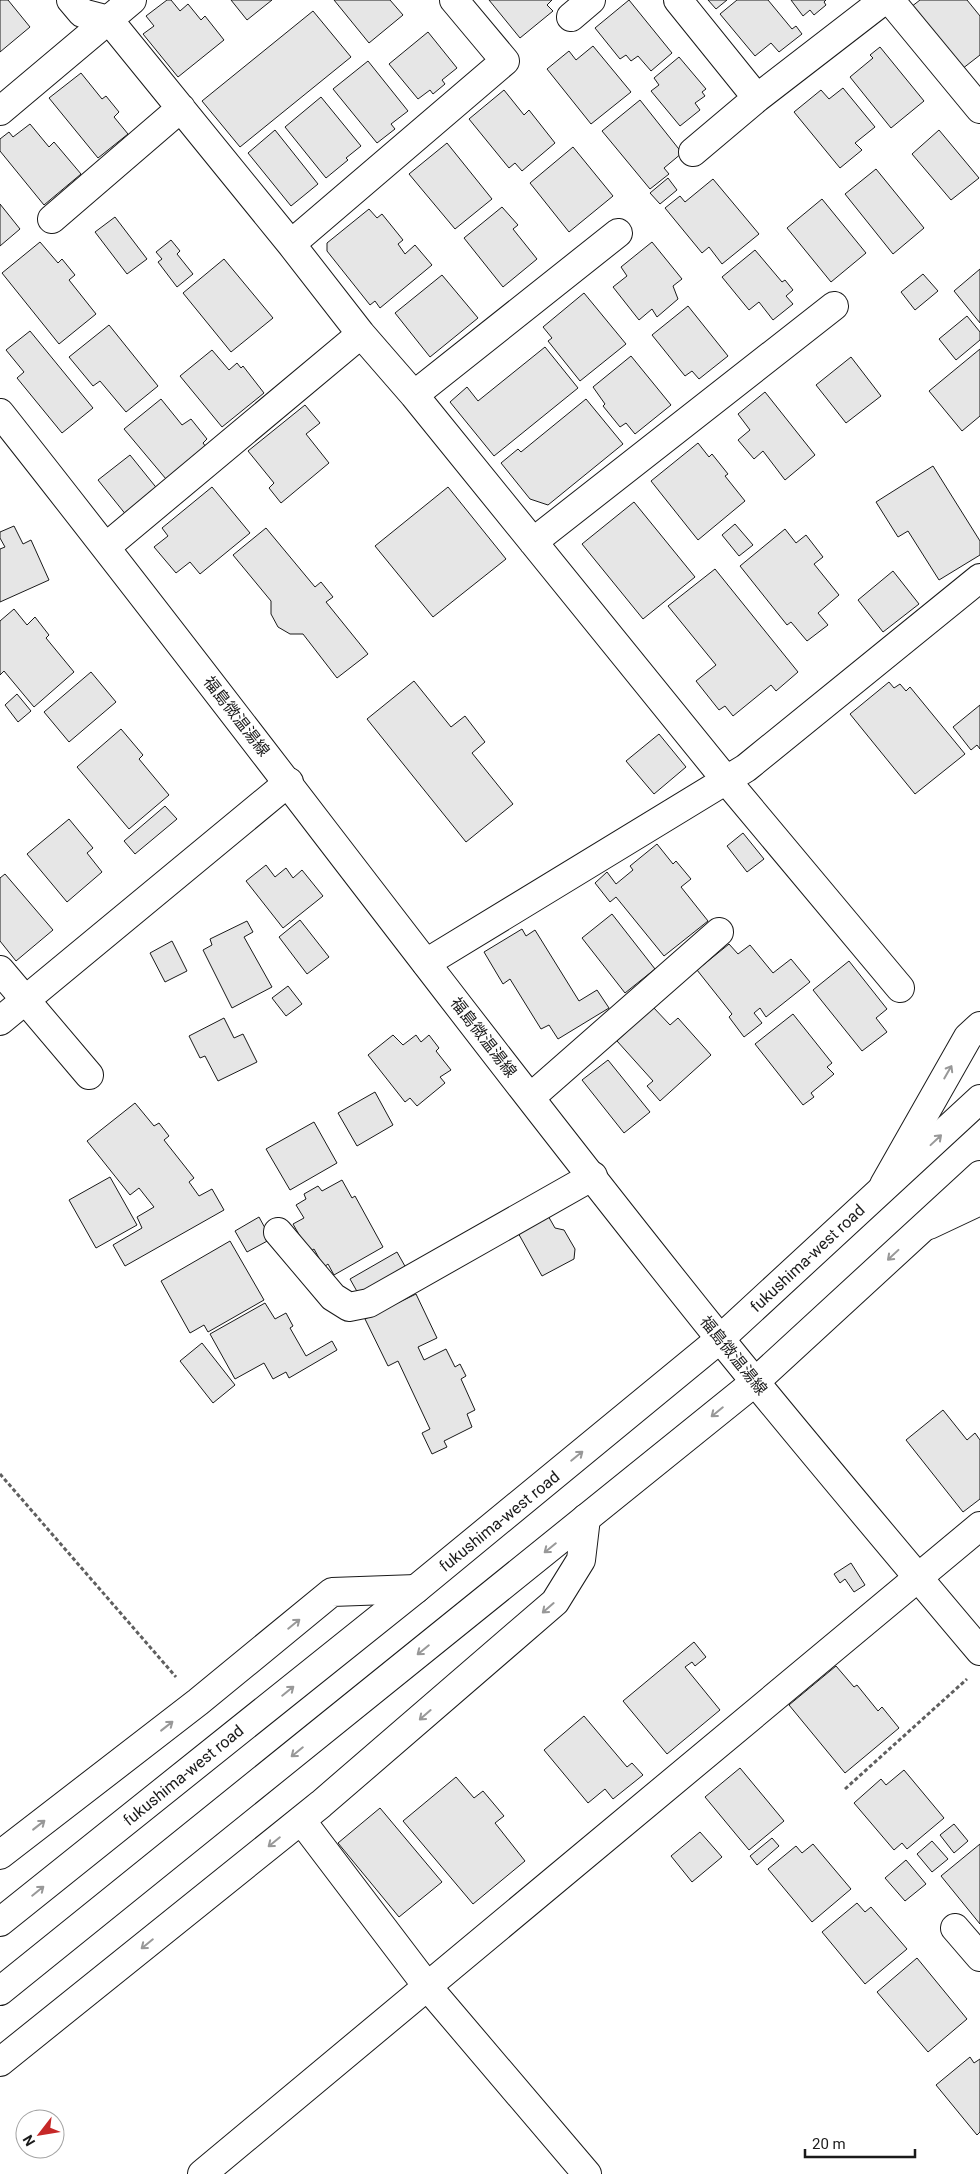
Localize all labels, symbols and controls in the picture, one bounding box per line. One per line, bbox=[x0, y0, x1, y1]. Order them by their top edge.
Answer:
street label: 福島微温湯線 bbox=[200, 673, 274, 760]
street label: 福島微温湯線 bbox=[447, 994, 521, 1081]
one-way arrow bbox=[944, 1065, 954, 1079]
one-way arrow bbox=[930, 1134, 942, 1146]
street label: fukushima-west road bbox=[746, 1200, 868, 1316]
one-way arrow bbox=[886, 1249, 899, 1261]
street label: 福島微温湯線 bbox=[696, 1312, 771, 1399]
one-way arrow bbox=[711, 1407, 724, 1418]
one-way arrow bbox=[570, 1451, 583, 1462]
street label: fukushima-west road bbox=[435, 1467, 563, 1576]
one-way arrow bbox=[544, 1542, 557, 1553]
one-way arrow bbox=[541, 1603, 554, 1614]
one-way arrow bbox=[287, 1618, 300, 1629]
one-way arrow bbox=[417, 1644, 430, 1655]
one-way arrow bbox=[281, 1686, 294, 1697]
one-way arrow bbox=[418, 1709, 431, 1720]
one-way arrow bbox=[160, 1720, 173, 1731]
street label: fukushima-west road bbox=[119, 1721, 247, 1830]
one-way arrow bbox=[291, 1746, 304, 1757]
one-way arrow bbox=[32, 1819, 45, 1830]
one-way arrow bbox=[268, 1837, 281, 1848]
one-way arrow bbox=[31, 1886, 44, 1897]
one-way arrow bbox=[141, 1938, 154, 1949]
north arrow bbox=[15, 2109, 65, 2159]
scale bar bbox=[805, 2126, 915, 2158]
text: N bbox=[19, 2132, 38, 2149]
text: 20 m bbox=[812, 2135, 846, 2153]

